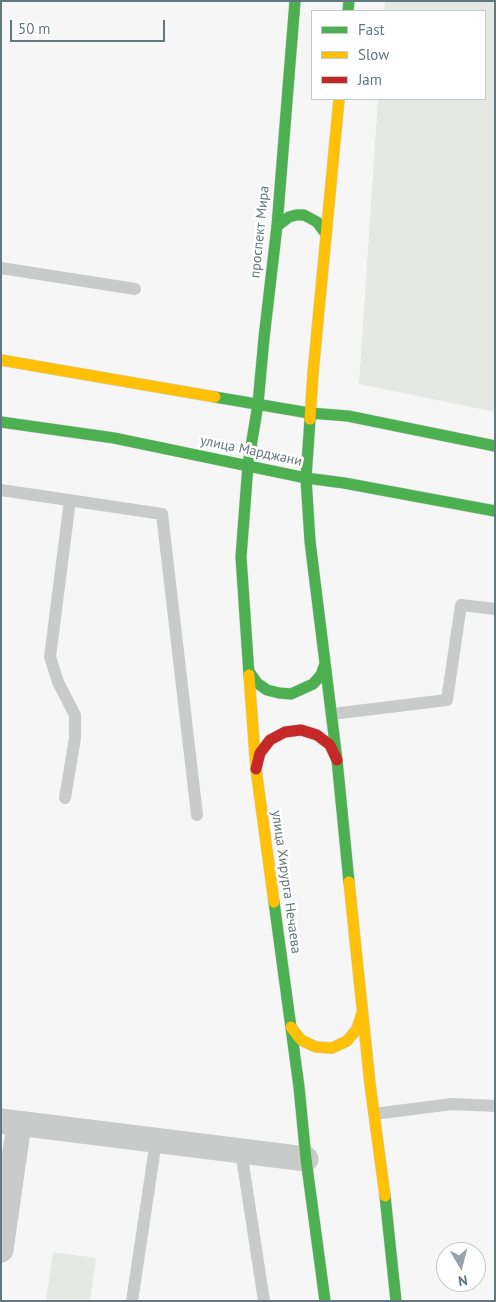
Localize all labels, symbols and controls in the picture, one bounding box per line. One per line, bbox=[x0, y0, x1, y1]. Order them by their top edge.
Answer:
scale bar bbox=[12, 10, 168, 42]
legend bbox=[311, 10, 486, 100]
text: 50 m bbox=[18, 19, 51, 38]
text: Fast bbox=[358, 20, 385, 39]
text: Slow bbox=[358, 45, 389, 64]
text: Jam bbox=[358, 70, 382, 89]
street label: проспект Мира bbox=[247, 185, 273, 279]
street label: улица Марджани bbox=[198, 432, 304, 470]
street label: улица Хирурга Нечаева bbox=[268, 809, 304, 955]
north arrow bbox=[436, 1242, 486, 1292]
text: N bbox=[457, 1271, 469, 1290]

